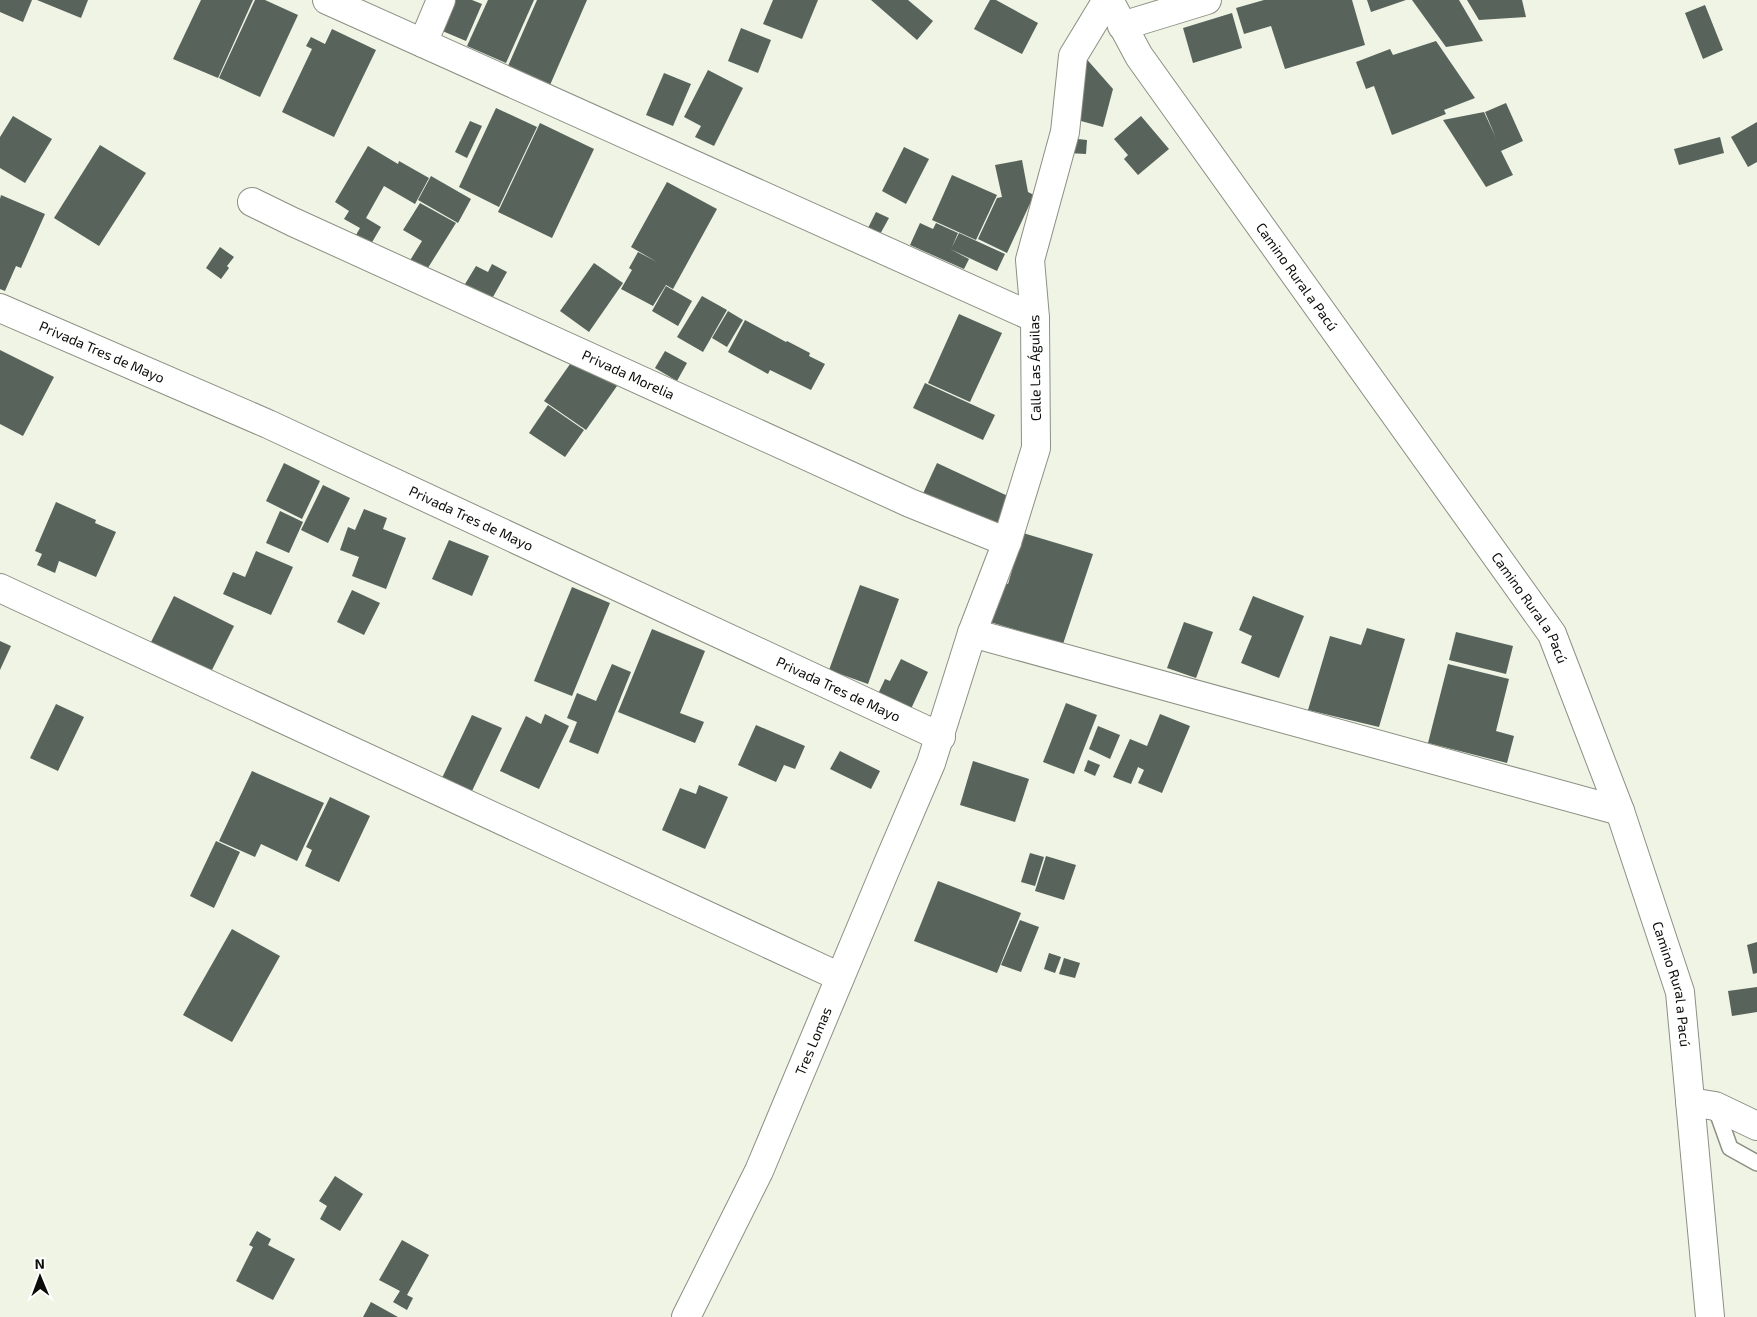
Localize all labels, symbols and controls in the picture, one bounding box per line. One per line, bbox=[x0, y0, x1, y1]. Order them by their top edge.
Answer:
street label: Camino Rural a Pacú bbox=[1253, 219, 1342, 334]
street label: Calle Las Águilas bbox=[1025, 315, 1044, 421]
street label: Privada Tres de Mayo bbox=[37, 317, 167, 386]
street label: Privada Morelia bbox=[580, 346, 677, 403]
street label: Privada Tres de Mayo bbox=[407, 482, 536, 554]
street label: Camino Rural a Pacú bbox=[1488, 549, 1571, 665]
street label: Privada Tres de Mayo bbox=[774, 653, 903, 725]
street label: Camino Rural a Pacú bbox=[1649, 919, 1694, 1048]
street label: Tres Lomas bbox=[791, 1004, 835, 1078]
north arrow bbox=[15, 1252, 65, 1302]
text: N bbox=[35, 1255, 45, 1272]

